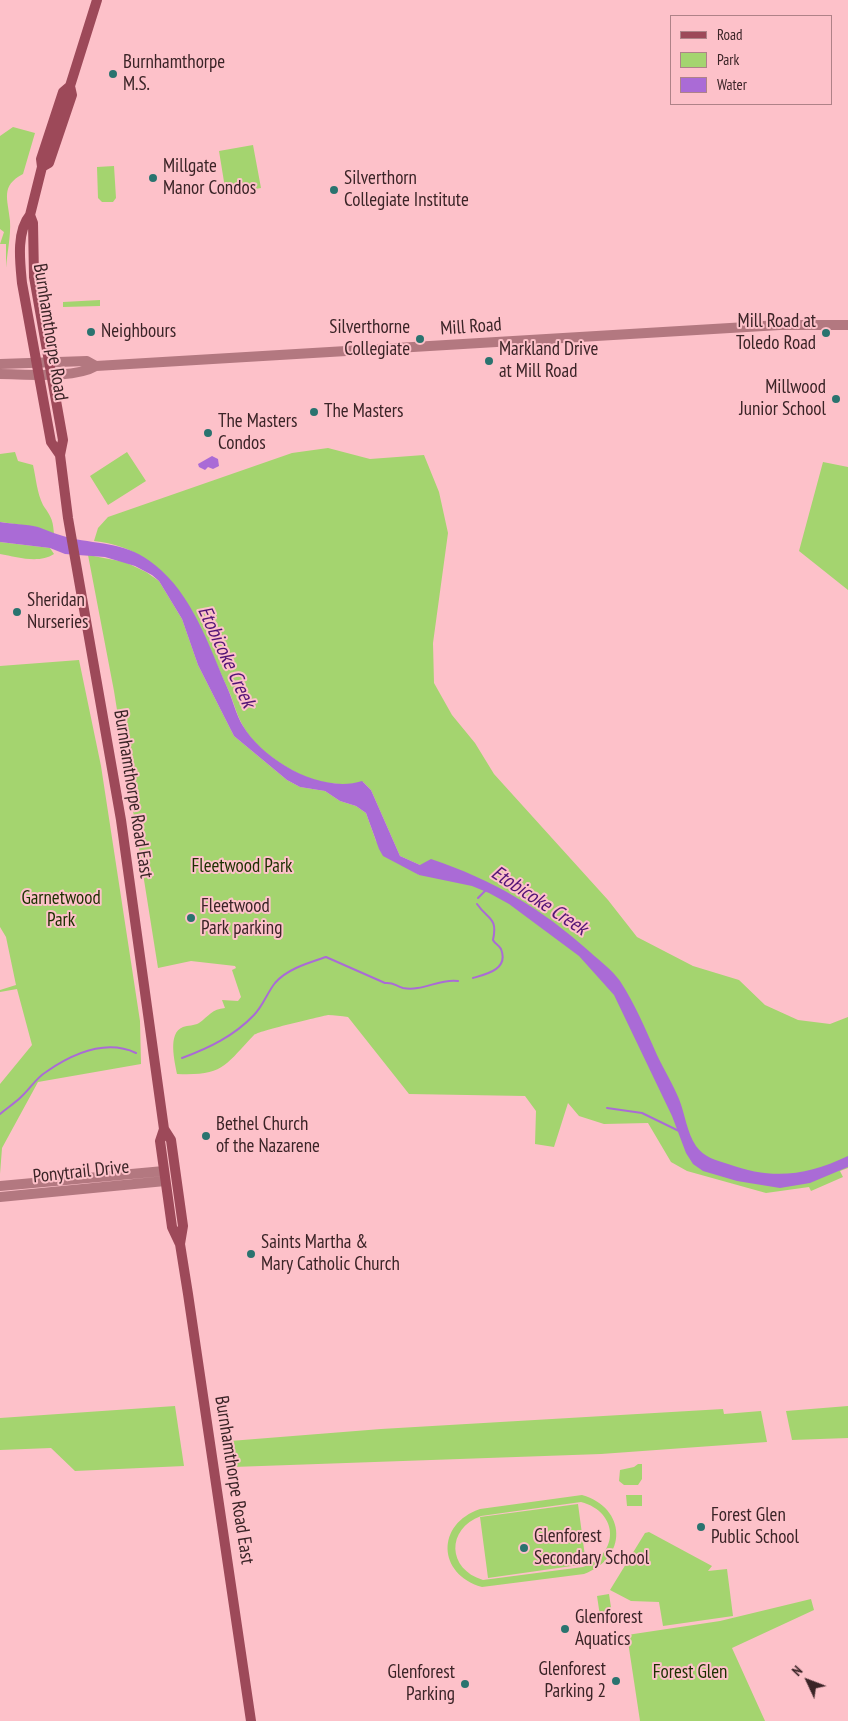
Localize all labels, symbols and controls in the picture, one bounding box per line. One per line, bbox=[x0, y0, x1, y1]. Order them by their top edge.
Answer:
legend bbox=[670, 15, 833, 105]
text: Road bbox=[717, 25, 743, 44]
text: Park bbox=[717, 50, 739, 69]
place label: Burnhamthorpe M.S. bbox=[123, 52, 225, 96]
marker: Burnhamthorpe M.S. bbox=[107, 68, 119, 80]
text: Water bbox=[717, 75, 747, 94]
place label: Millgate Manor Condos bbox=[163, 156, 256, 200]
place label: Silverthorn Collegiate Institute bbox=[344, 168, 469, 212]
marker: Millgate Manor Condos bbox=[147, 172, 159, 184]
marker: Silverthorn Collegiate Institute bbox=[328, 184, 340, 196]
street label: Burnhamthorpe Road bbox=[28, 262, 72, 402]
place label: Mill Road at Toledo Road bbox=[736, 311, 816, 355]
street label: Mill Road bbox=[440, 313, 502, 341]
place label: Silverthorne Collegiate bbox=[329, 317, 410, 361]
place label: Neighbours bbox=[101, 321, 176, 343]
marker: Neighbours bbox=[85, 326, 97, 338]
marker: Mill Road at Toledo Road bbox=[820, 327, 832, 339]
marker: Silverthorne Collegiate bbox=[414, 333, 426, 345]
place label: Markland Drive at Mill Road bbox=[499, 339, 598, 383]
marker: Markland Drive at Mill Road bbox=[483, 355, 495, 367]
place label: Millwood Junior School bbox=[739, 377, 826, 421]
marker: Millwood Junior School bbox=[830, 393, 842, 405]
place label: The Masters bbox=[324, 401, 403, 423]
marker: The Masters bbox=[308, 406, 320, 418]
place label: The Masters Condos bbox=[218, 411, 297, 455]
marker: The Masters Condos bbox=[202, 427, 214, 439]
place label: Sheridan Nurseries bbox=[27, 590, 89, 634]
water label: Etobicoke Creek bbox=[192, 602, 260, 712]
marker: Sheridan Nurseries bbox=[11, 606, 23, 618]
street label: Burnhamthorpe Road East bbox=[108, 708, 158, 880]
park label: Fleetwood Park bbox=[192, 856, 292, 878]
water label: Etobicoke Creek bbox=[487, 861, 591, 941]
park label: Garnetwood Park bbox=[21, 888, 101, 932]
place label: Fleetwood Park parking bbox=[201, 896, 282, 940]
marker: Fleetwood Park parking bbox=[185, 912, 197, 924]
place label: Bethel Church of the Nazarene bbox=[216, 1114, 320, 1158]
marker: Bethel Church of the Nazarene bbox=[200, 1130, 212, 1142]
street label: Ponytrail Drive bbox=[32, 1156, 130, 1188]
place label: Saints Martha & Mary Catholic Church bbox=[261, 1232, 400, 1276]
marker: Saints Martha & Mary Catholic Church bbox=[245, 1248, 257, 1260]
street label: Burnhamthorpe Road East bbox=[209, 1394, 259, 1566]
place label: Forest Glen Public School bbox=[711, 1505, 799, 1549]
marker: Forest Glen Public School bbox=[695, 1521, 707, 1533]
place label: Glenforest Secondary School bbox=[534, 1526, 649, 1570]
marker: Glenforest Secondary School bbox=[518, 1542, 530, 1554]
place label: Glenforest Aquatics bbox=[575, 1607, 643, 1651]
marker: Glenforest Aquatics bbox=[559, 1623, 571, 1635]
north arrow bbox=[783, 1656, 833, 1706]
place label: Glenforest Parking 2 bbox=[538, 1659, 606, 1703]
place label: Glenforest Parking bbox=[387, 1662, 455, 1706]
park label: Forest Glen bbox=[653, 1662, 727, 1684]
text: N bbox=[788, 1662, 806, 1680]
marker: Glenforest Parking 2 bbox=[610, 1675, 622, 1687]
marker: Glenforest Parking bbox=[459, 1678, 471, 1690]

